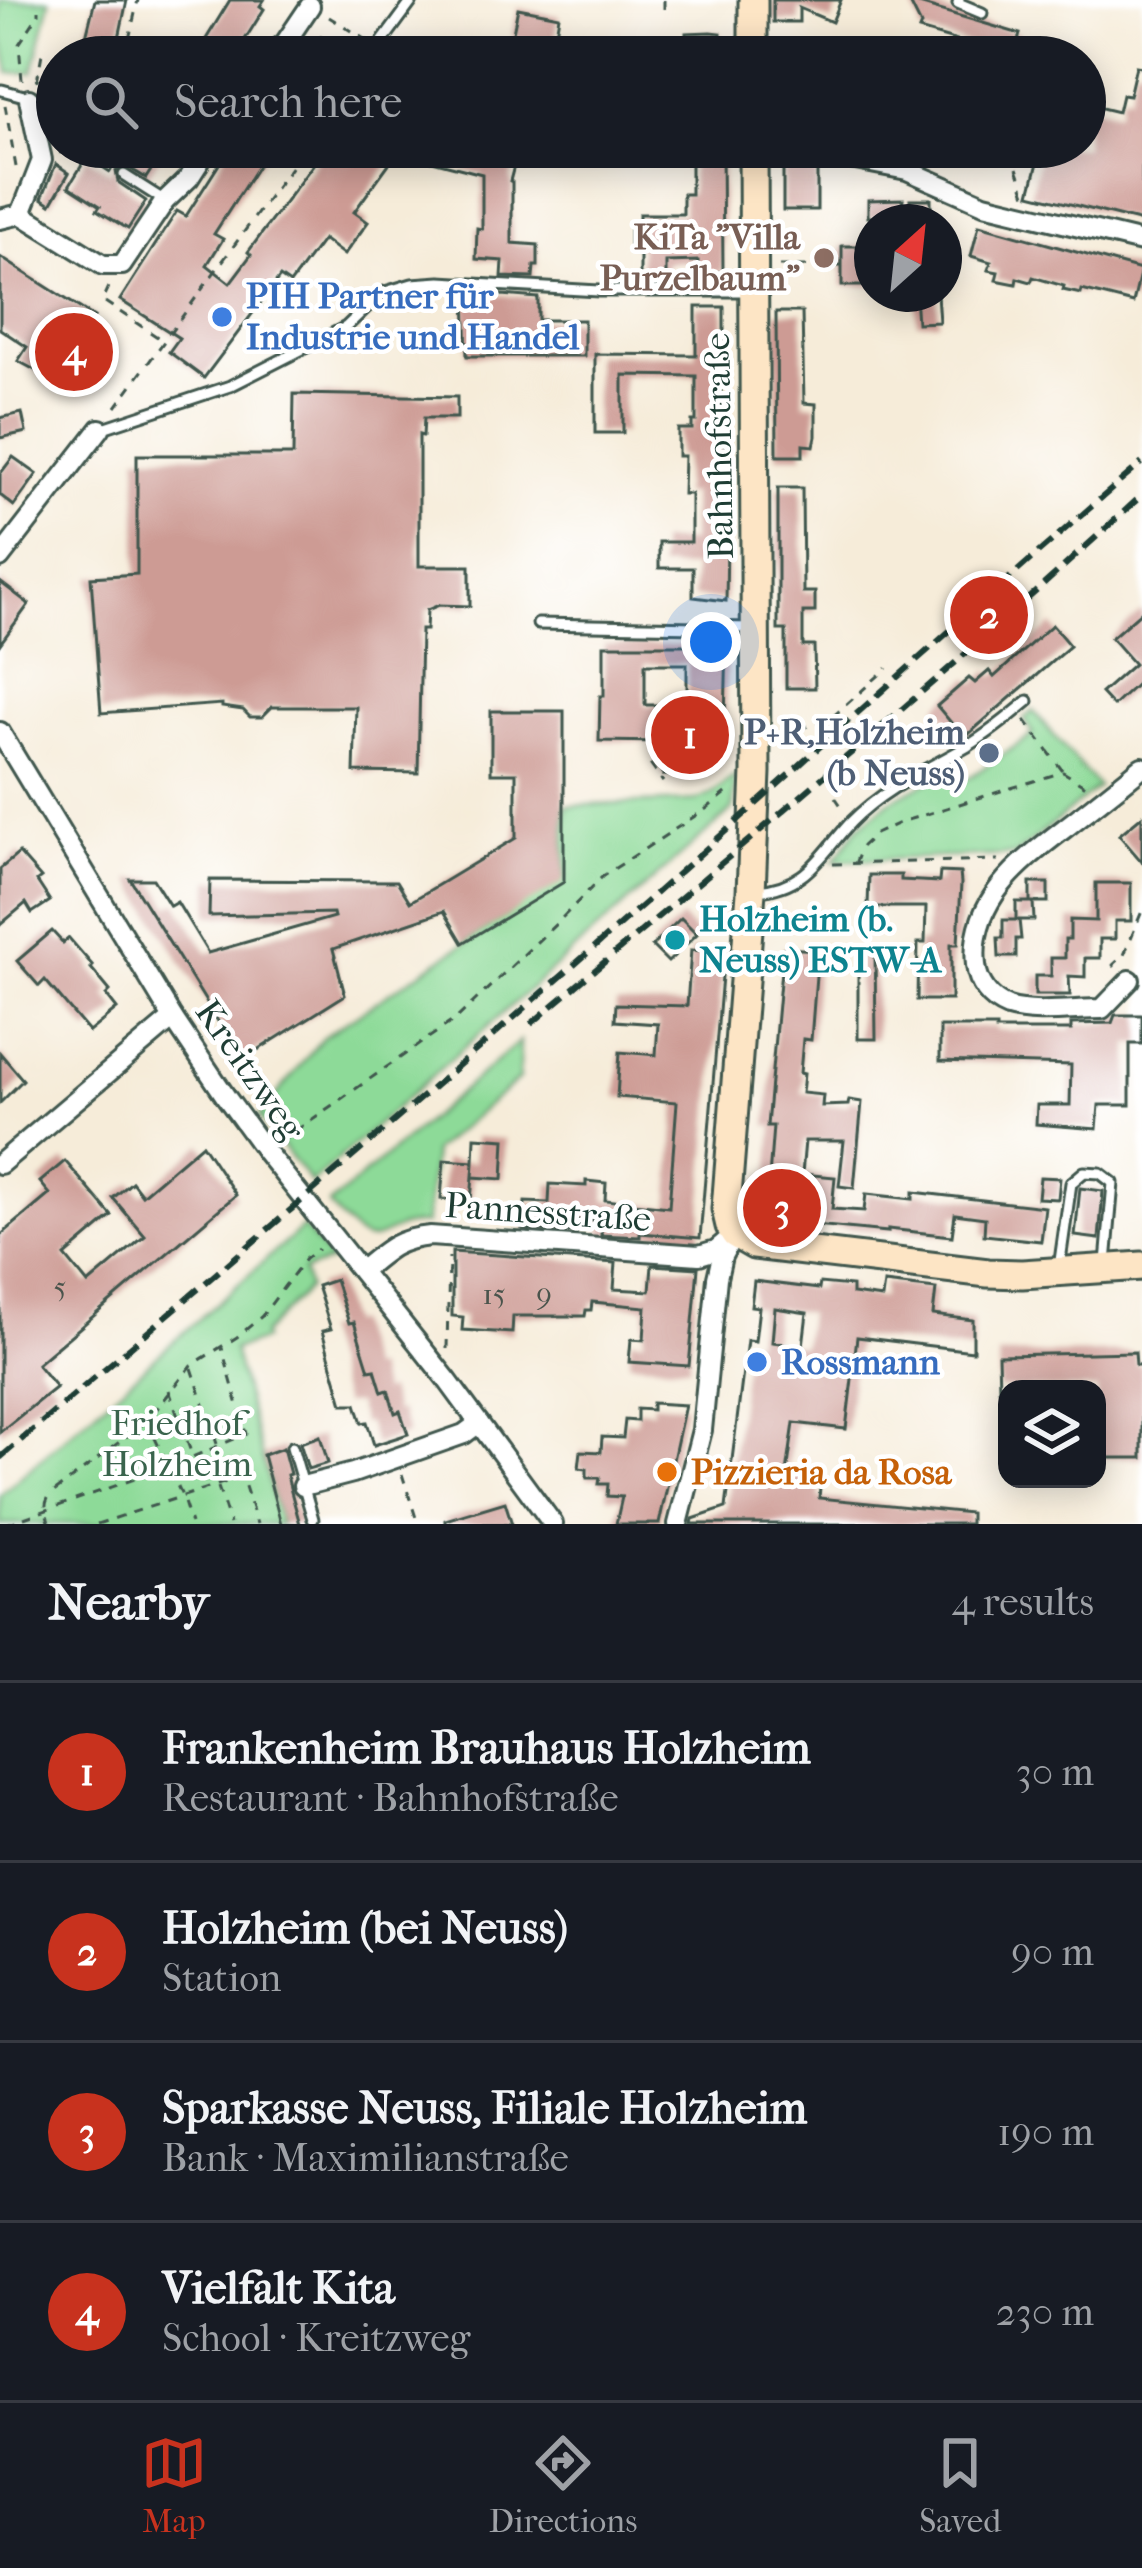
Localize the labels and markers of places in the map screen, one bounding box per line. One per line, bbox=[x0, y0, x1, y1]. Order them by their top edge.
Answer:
place label: KiTa "Villa Purzelbaum" bbox=[600, 216, 801, 299]
marker: KiTa "Villa Purzelbaum" bbox=[811, 245, 837, 271]
place label: PIH Partner für Industrie und Handel bbox=[246, 275, 580, 358]
marker: PIH Partner für Industrie und Handel bbox=[209, 304, 235, 330]
pin: 4 bbox=[35, 307, 113, 397]
pin: 2 bbox=[950, 570, 1028, 660]
pin: 1 bbox=[651, 690, 729, 780]
place label: P+R,Holzheim (b Neuss) bbox=[744, 711, 966, 794]
marker: P+R,Holzheim (b Neuss) bbox=[976, 740, 1002, 766]
place label: Holzheim (b. Neuss) ESTW-A bbox=[699, 898, 943, 981]
marker: Holzheim (b. Neuss) ESTW-A bbox=[662, 927, 688, 953]
pin: 3 bbox=[743, 1163, 821, 1253]
place label: Rossmann bbox=[781, 1341, 941, 1383]
marker: Rossmann bbox=[744, 1349, 770, 1375]
place label: Pizzieria da Rosa bbox=[691, 1451, 953, 1493]
marker: Pizzieria da Rosa bbox=[654, 1459, 680, 1485]

